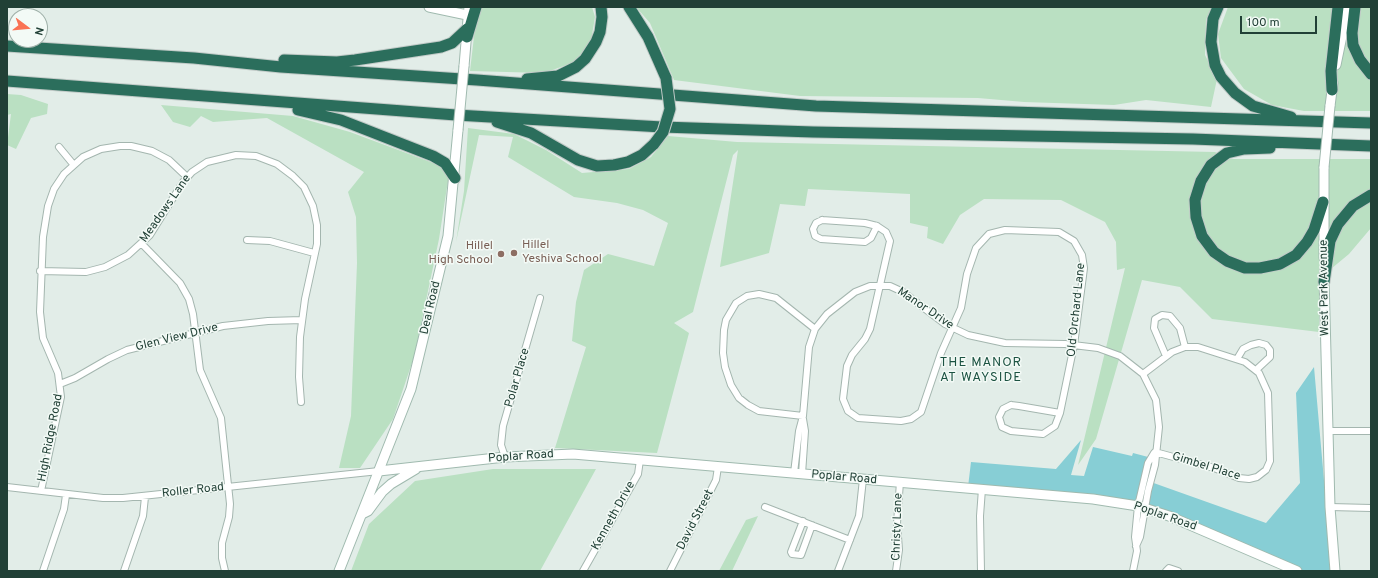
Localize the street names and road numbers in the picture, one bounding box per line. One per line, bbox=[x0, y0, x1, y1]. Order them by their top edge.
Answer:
street label: Meadows Lane bbox=[137, 172, 195, 246]
street label: West Park Avenue bbox=[1317, 240, 1333, 336]
street label: Old Orchard Lane bbox=[1065, 262, 1089, 358]
street label: Deal Road bbox=[418, 280, 444, 336]
street label: Manor Drive bbox=[894, 285, 956, 333]
street label: Glen View Drive bbox=[134, 321, 220, 355]
street label: Polar Place bbox=[503, 347, 533, 409]
street label: High Ridge Road bbox=[35, 393, 67, 483]
street label: Poplar Road bbox=[488, 448, 554, 466]
street label: Gimbel Place bbox=[1170, 450, 1242, 484]
street label: Poplar Road bbox=[811, 468, 877, 488]
street label: Kenneth Drive bbox=[589, 479, 639, 553]
street label: Roller Road bbox=[161, 481, 225, 501]
street label: David Street bbox=[675, 487, 717, 553]
street label: Christy Lane bbox=[890, 493, 906, 561]
street label: Poplar Road bbox=[1132, 499, 1198, 535]

